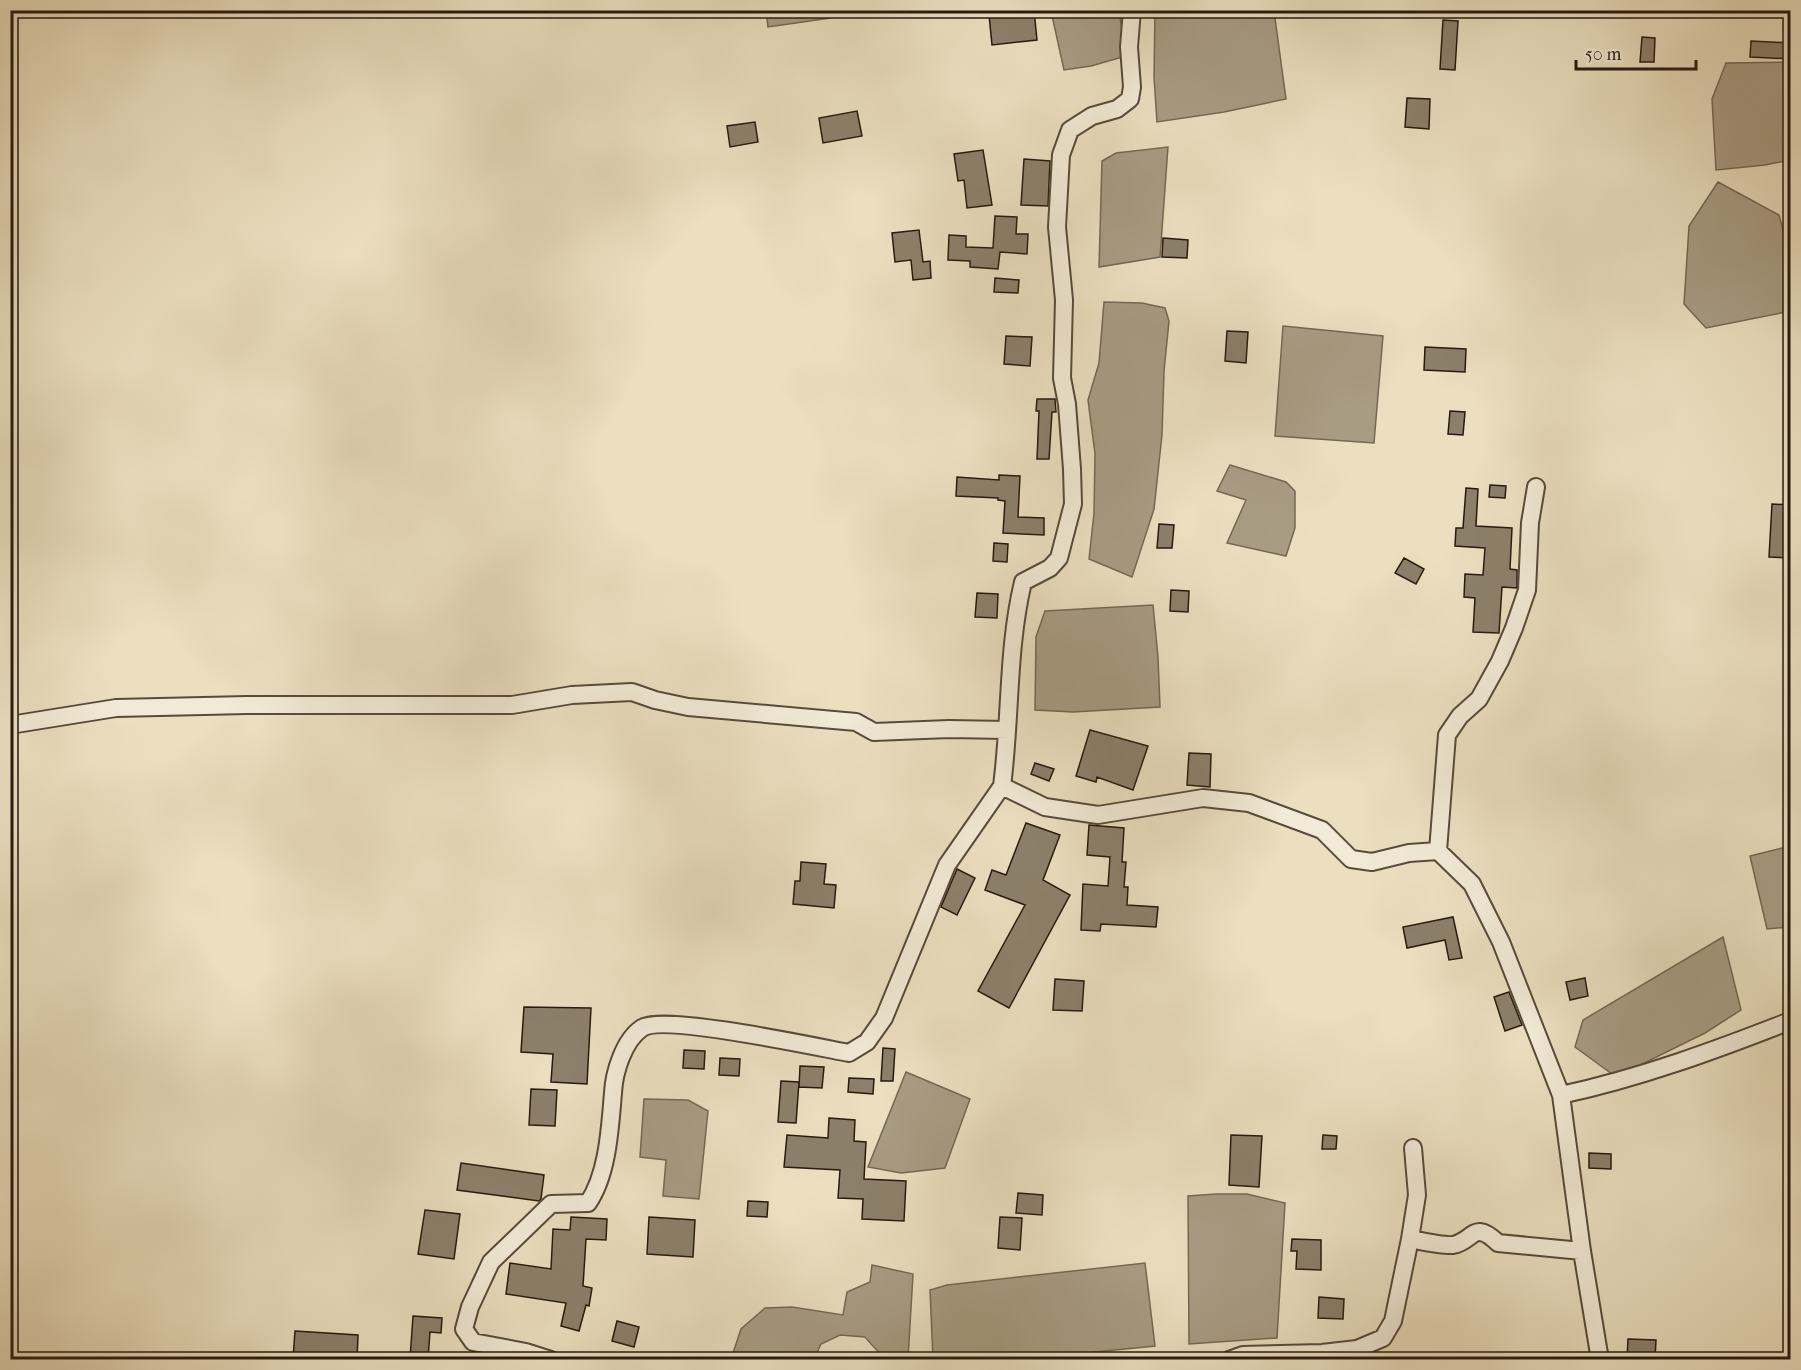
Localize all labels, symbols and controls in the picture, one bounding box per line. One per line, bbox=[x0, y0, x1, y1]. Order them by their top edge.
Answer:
scale bar bbox=[1576, 33, 1696, 71]
text: 50 m bbox=[1585, 44, 1622, 65]

